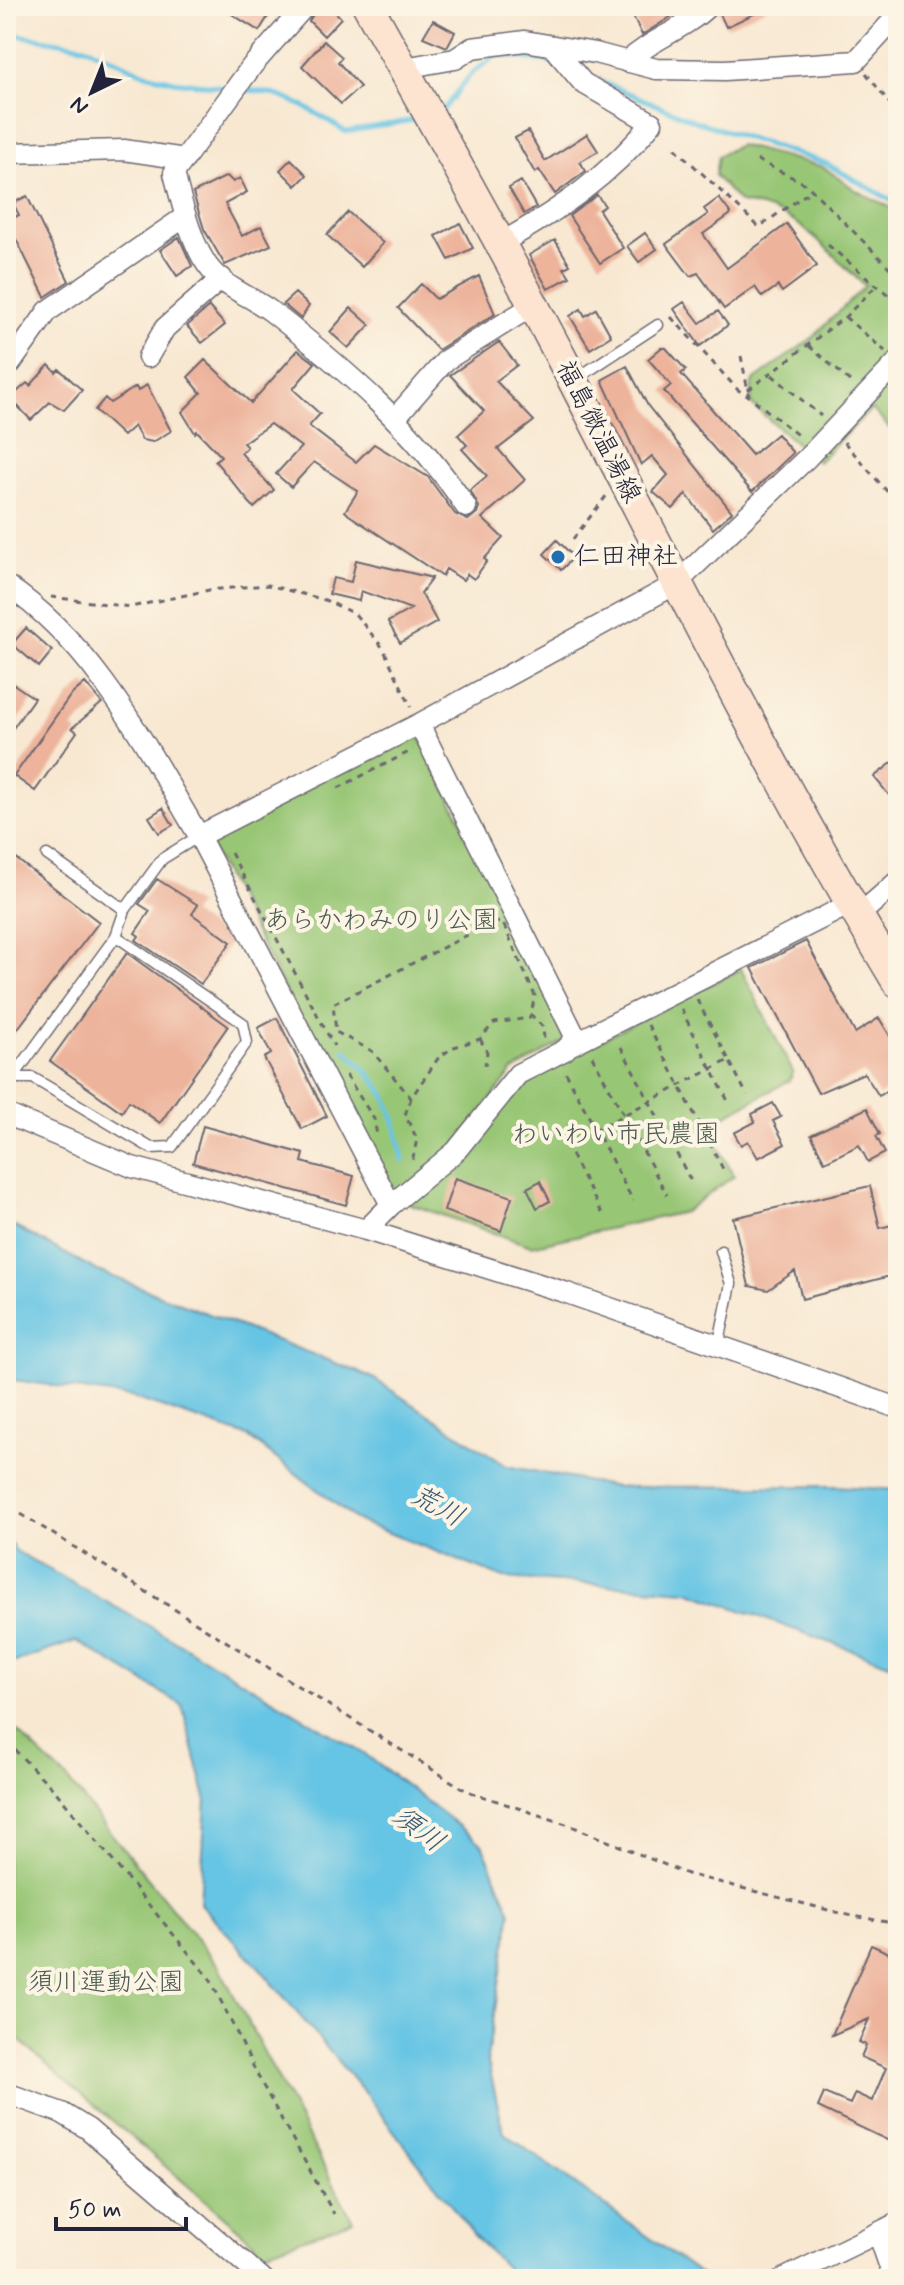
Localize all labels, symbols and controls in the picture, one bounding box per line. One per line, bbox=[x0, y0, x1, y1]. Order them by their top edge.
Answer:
north arrow bbox=[52, 52, 132, 132]
text: N bbox=[65, 90, 95, 120]
street label: 福島微温湯線 bbox=[547, 355, 649, 509]
place label: 仁田神社 bbox=[574, 540, 678, 574]
marker: 仁田神社 bbox=[549, 548, 567, 566]
park label: あらかわみのり公園 bbox=[264, 904, 498, 938]
park label: わいわい市民農園 bbox=[512, 1118, 720, 1152]
water label: 荒川 bbox=[404, 1477, 470, 1537]
water label: 須川 bbox=[384, 1798, 452, 1862]
park label: 須川運動公園 bbox=[28, 1966, 184, 2000]
scale bar bbox=[56, 2181, 186, 2231]
text: 50 m bbox=[68, 2195, 122, 2226]

